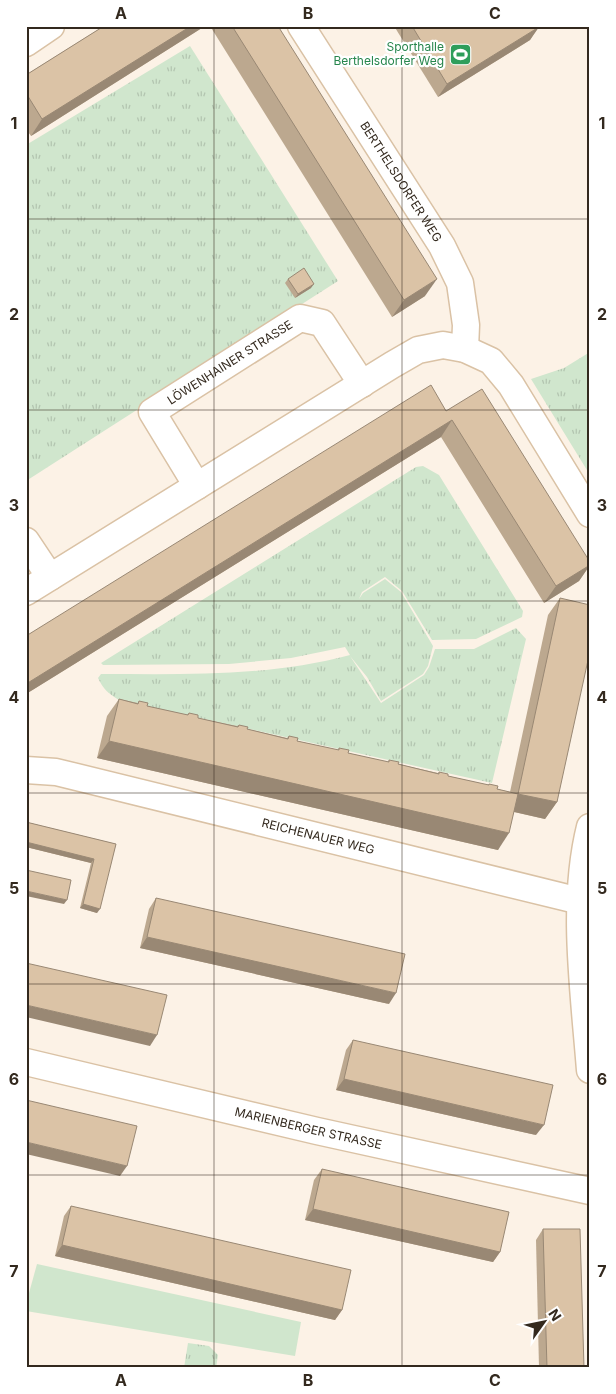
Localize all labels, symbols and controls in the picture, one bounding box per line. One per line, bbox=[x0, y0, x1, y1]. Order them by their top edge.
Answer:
text: A bbox=[115, 3, 127, 23]
text: B bbox=[303, 3, 313, 23]
text: C bbox=[489, 3, 501, 23]
place label: Sporthalle Berthelsdorfer Weg bbox=[333, 39, 444, 68]
sports icon: Sporthalle Berthelsdorfer Weg bbox=[448, 42, 472, 66]
text: 1 bbox=[11, 113, 17, 133]
text: 1 bbox=[599, 113, 605, 133]
street label: BERTHELSDORFER WEG bbox=[357, 118, 445, 245]
text: 2 bbox=[9, 304, 19, 324]
text: 2 bbox=[597, 304, 607, 324]
street label: LÖWENHAINER STRASSE bbox=[164, 317, 295, 407]
text: 3 bbox=[9, 495, 19, 515]
text: 3 bbox=[597, 495, 607, 515]
text: 4 bbox=[9, 687, 20, 707]
text: 4 bbox=[597, 687, 608, 707]
street label: REICHENAUER WEG bbox=[260, 815, 376, 857]
text: 5 bbox=[9, 878, 19, 898]
text: 5 bbox=[597, 878, 607, 898]
text: 6 bbox=[9, 1069, 19, 1089]
text: 6 bbox=[597, 1069, 607, 1089]
street label: MARIENBERGER STRASSE bbox=[233, 1104, 383, 1152]
text: 7 bbox=[9, 1261, 19, 1281]
text: 7 bbox=[597, 1261, 607, 1281]
north arrow bbox=[518, 1296, 568, 1346]
text: N bbox=[545, 1306, 565, 1324]
text: A bbox=[115, 1370, 127, 1390]
text: B bbox=[303, 1370, 313, 1390]
text: C bbox=[489, 1370, 501, 1390]

